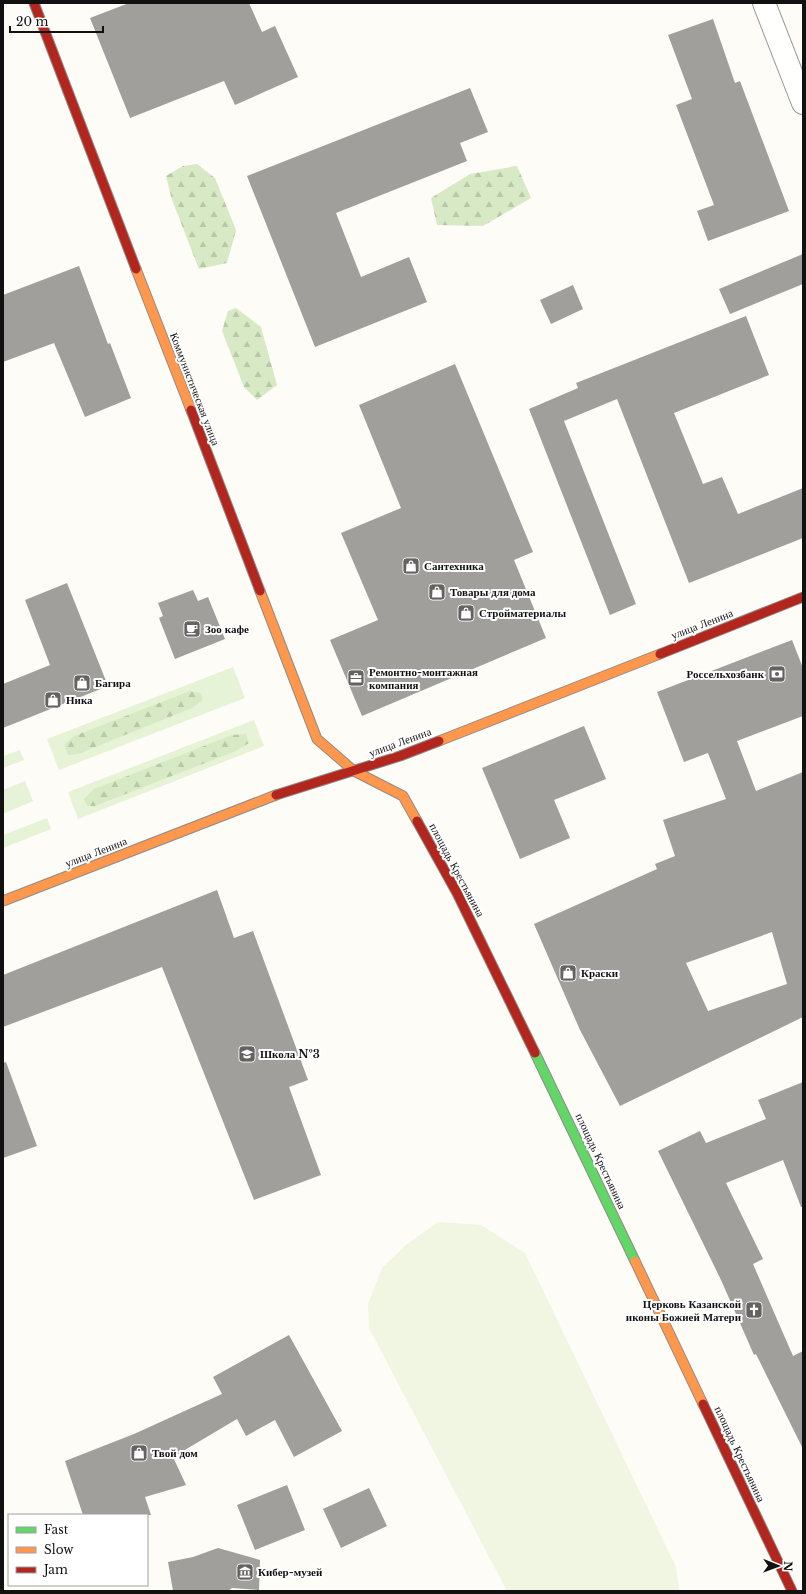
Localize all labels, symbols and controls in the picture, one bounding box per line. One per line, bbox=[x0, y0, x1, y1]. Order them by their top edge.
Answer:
scale bar bbox=[10, 8, 103, 34]
text: 20 m bbox=[16, 14, 48, 29]
street label: Коммунистическая улица bbox=[167, 331, 223, 448]
shop icon: Сантехника bbox=[401, 556, 421, 576]
place label: Сантехника bbox=[424, 559, 484, 573]
shop icon: Товары для дома bbox=[427, 582, 447, 602]
place label: Товары для дома bbox=[450, 585, 536, 599]
shop icon: Стройматериалы bbox=[456, 603, 476, 623]
place label: Стройматериалы bbox=[479, 606, 566, 620]
street label: улица Ленина bbox=[669, 606, 735, 642]
cafe icon: Зоо кафе bbox=[182, 619, 202, 639]
place label: Зоо кафе bbox=[205, 622, 249, 636]
bank icon: Россельхозбанк bbox=[767, 664, 787, 684]
place label: Ремонтно-монтажная компания bbox=[369, 665, 478, 692]
place label: Россельхозбанк bbox=[687, 667, 765, 681]
office icon: Ремонтно-монтажная компания bbox=[346, 668, 366, 688]
shop icon: Багира bbox=[72, 673, 92, 693]
place label: Багира bbox=[95, 676, 131, 690]
shop icon: Ника bbox=[43, 690, 63, 710]
place label: Ника bbox=[66, 693, 93, 707]
street label: улица Ленина bbox=[367, 724, 433, 760]
street label: площадь Крестьянина bbox=[426, 821, 488, 919]
street label: улица Ленина bbox=[63, 834, 129, 870]
shop icon: Краски bbox=[558, 963, 578, 983]
place label: Краски bbox=[581, 966, 619, 980]
school or university icon: Школа №3 bbox=[237, 1044, 257, 1064]
place label: Школа №3 bbox=[260, 1047, 320, 1061]
street label: площадь Крестьянина bbox=[573, 1111, 629, 1211]
place label: Церковь Казанской иконы Божией Матери bbox=[626, 1297, 742, 1324]
church icon: Церковь Казанской иконы Божией Матери bbox=[744, 1300, 764, 1320]
street label: площадь Крестьянина bbox=[712, 1404, 768, 1504]
shop icon: Твой дом bbox=[129, 1443, 149, 1463]
place label: Твой дом bbox=[152, 1446, 198, 1460]
legend bbox=[8, 1514, 148, 1586]
text: Fast bbox=[44, 1522, 69, 1537]
text: Slow bbox=[44, 1542, 74, 1557]
north arrow bbox=[758, 1546, 798, 1586]
text: N bbox=[781, 1561, 795, 1572]
text: Jam bbox=[42, 1562, 68, 1577]
museum icon: Кибер-музей bbox=[235, 1562, 255, 1582]
place label: Кибер-музей bbox=[258, 1565, 323, 1579]

